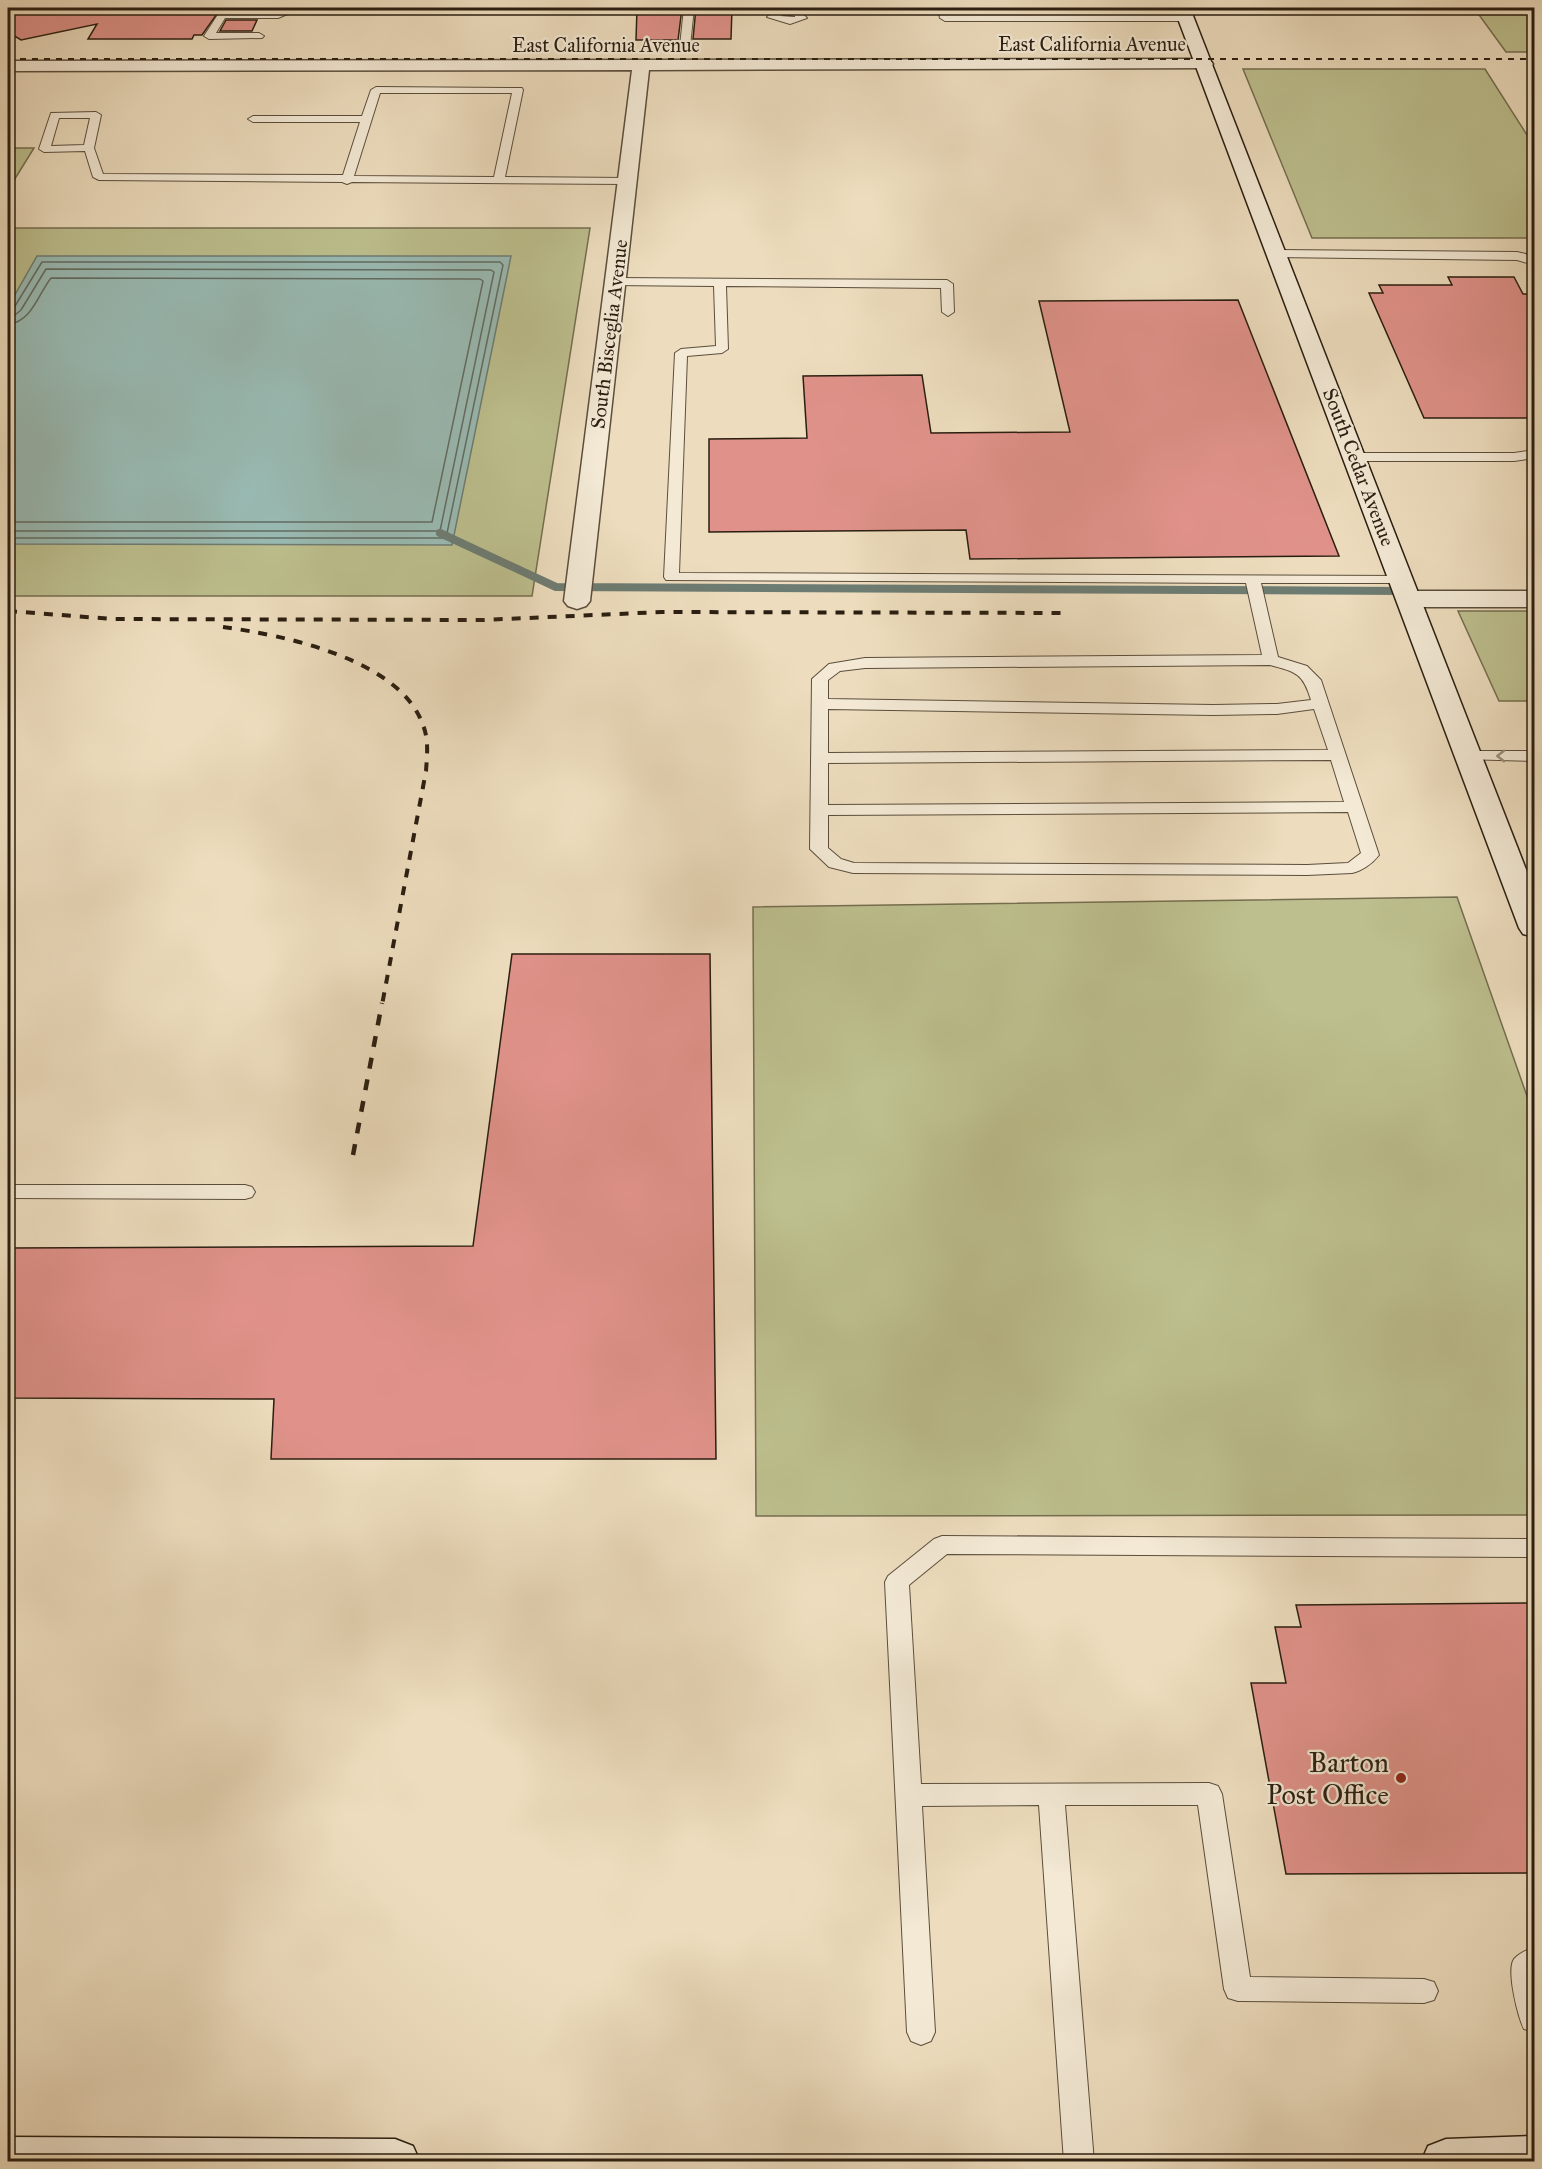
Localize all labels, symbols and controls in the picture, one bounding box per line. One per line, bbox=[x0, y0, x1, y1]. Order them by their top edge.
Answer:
street label: East California Avenue bbox=[998, 32, 1186, 56]
street label: East California Avenue bbox=[512, 33, 700, 57]
street label: South Bisceglia Avenue bbox=[585, 238, 634, 430]
street label: South Cedar Avenue bbox=[1318, 385, 1400, 549]
one-way arrow bbox=[1497, 750, 1506, 762]
place label: Barton Post Office bbox=[1266, 1745, 1389, 1812]
marker: Barton Post Office bbox=[1394, 1771, 1408, 1785]

